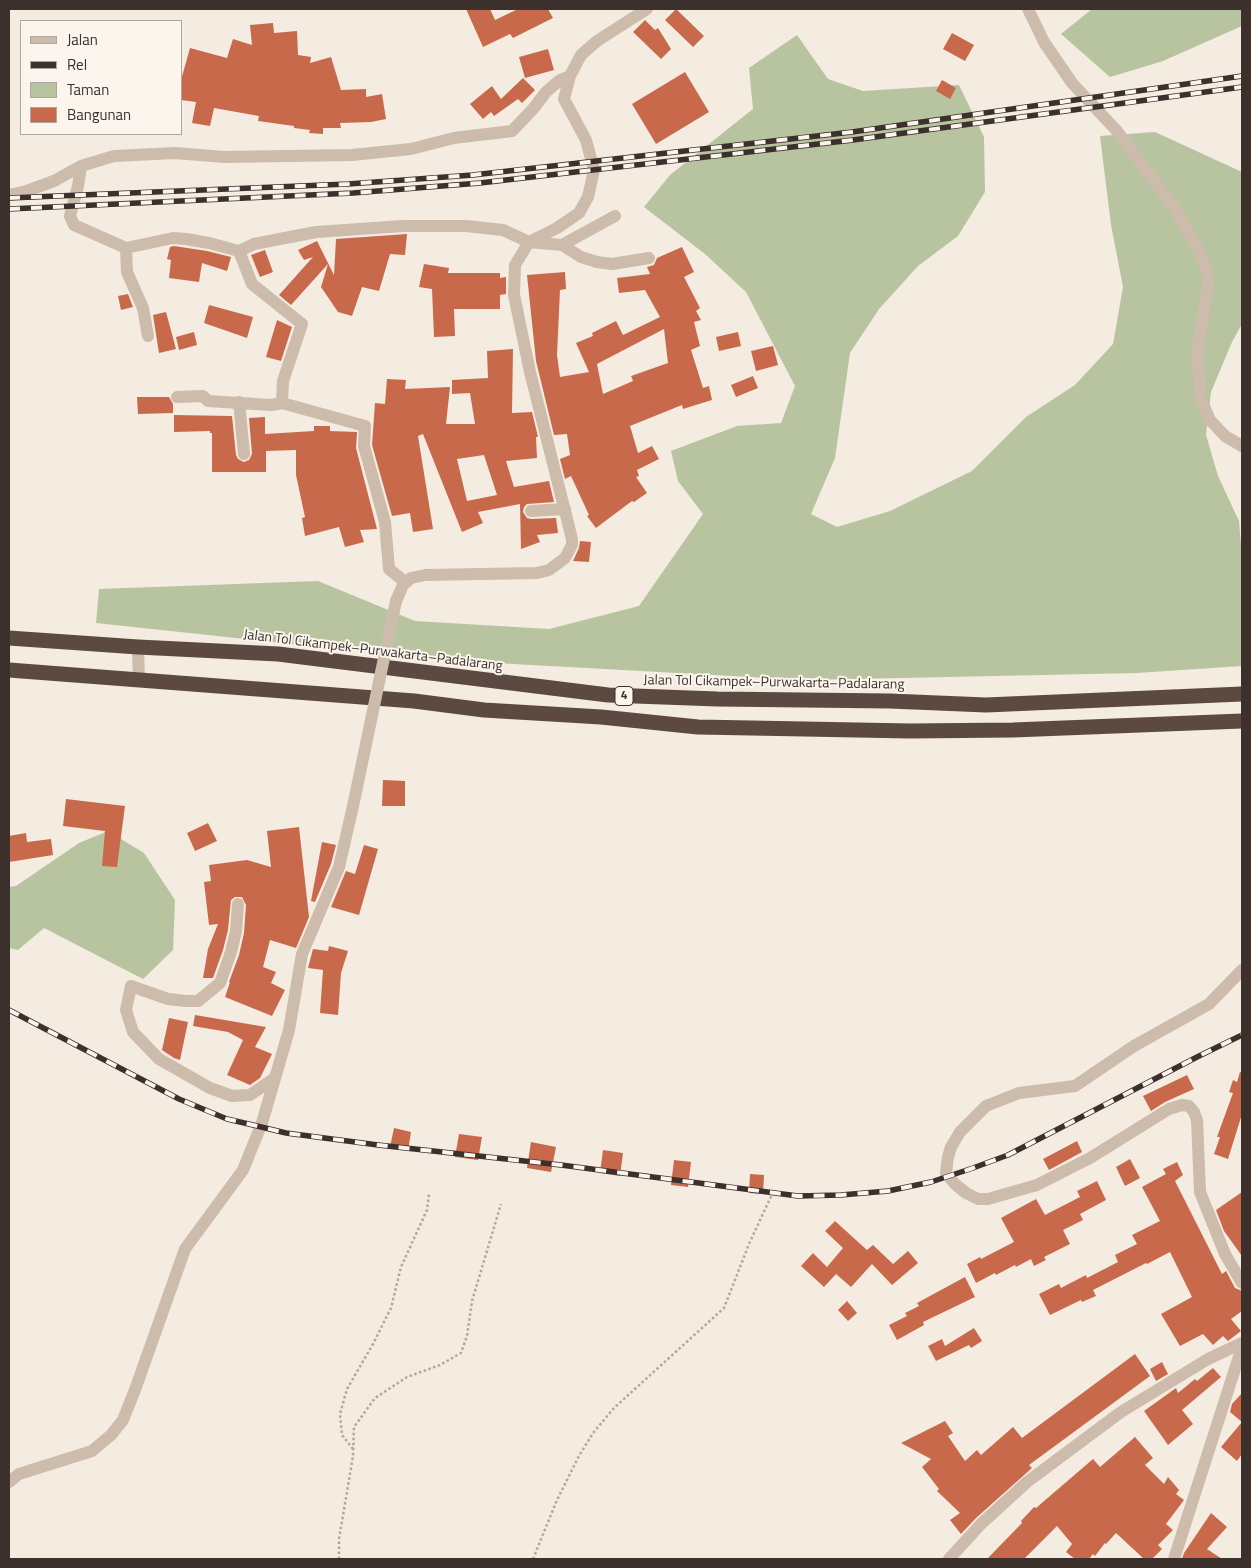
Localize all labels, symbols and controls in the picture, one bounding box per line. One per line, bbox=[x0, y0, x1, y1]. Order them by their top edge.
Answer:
legend bbox=[20, 20, 182, 135]
text: Jalan bbox=[67, 28, 98, 51]
text: Rel bbox=[67, 53, 87, 76]
text: Taman bbox=[67, 78, 109, 101]
text: Bangunan bbox=[67, 103, 131, 126]
street label: Jalan Tol Cikampek–Purwakarta–Padalarang bbox=[242, 627, 504, 675]
street label: Jalan Tol Cikampek–Purwakarta–Padalarang bbox=[643, 672, 905, 694]
road number: 4 bbox=[615, 686, 633, 706]

